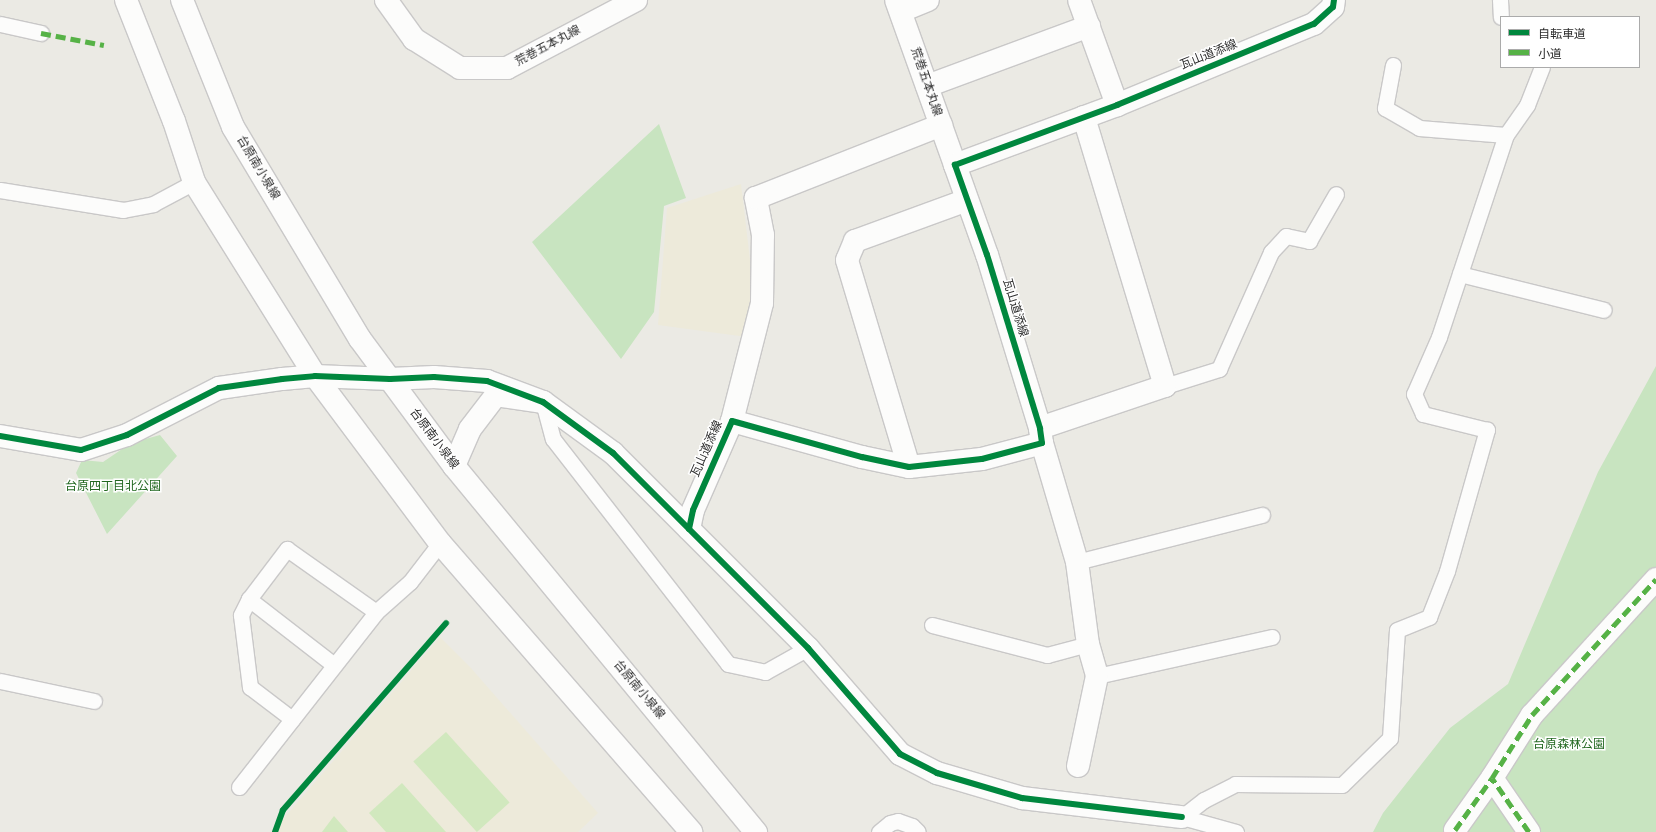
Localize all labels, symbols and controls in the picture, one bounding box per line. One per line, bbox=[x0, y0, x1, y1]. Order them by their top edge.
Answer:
legend bbox=[1500, 16, 1640, 68]
street label: 荒巻五本丸線 bbox=[513, 23, 583, 69]
text: 自転車道 bbox=[1538, 27, 1586, 41]
street label: 瓦山道添線 bbox=[1178, 37, 1240, 73]
street label: 荒巻五本丸線 bbox=[907, 46, 945, 118]
text: 小道 bbox=[1538, 47, 1562, 61]
street label: 台原南小泉線 bbox=[233, 133, 283, 203]
street label: 瓦山道添線 bbox=[999, 277, 1031, 339]
street label: 台原南小泉線 bbox=[407, 406, 461, 472]
street label: 瓦山道添線 bbox=[688, 419, 726, 479]
park label: 台原四丁目北公園 bbox=[65, 480, 161, 494]
street label: 台原南小泉線 bbox=[610, 658, 668, 722]
park label: 台原森林公園 bbox=[1533, 738, 1605, 752]

